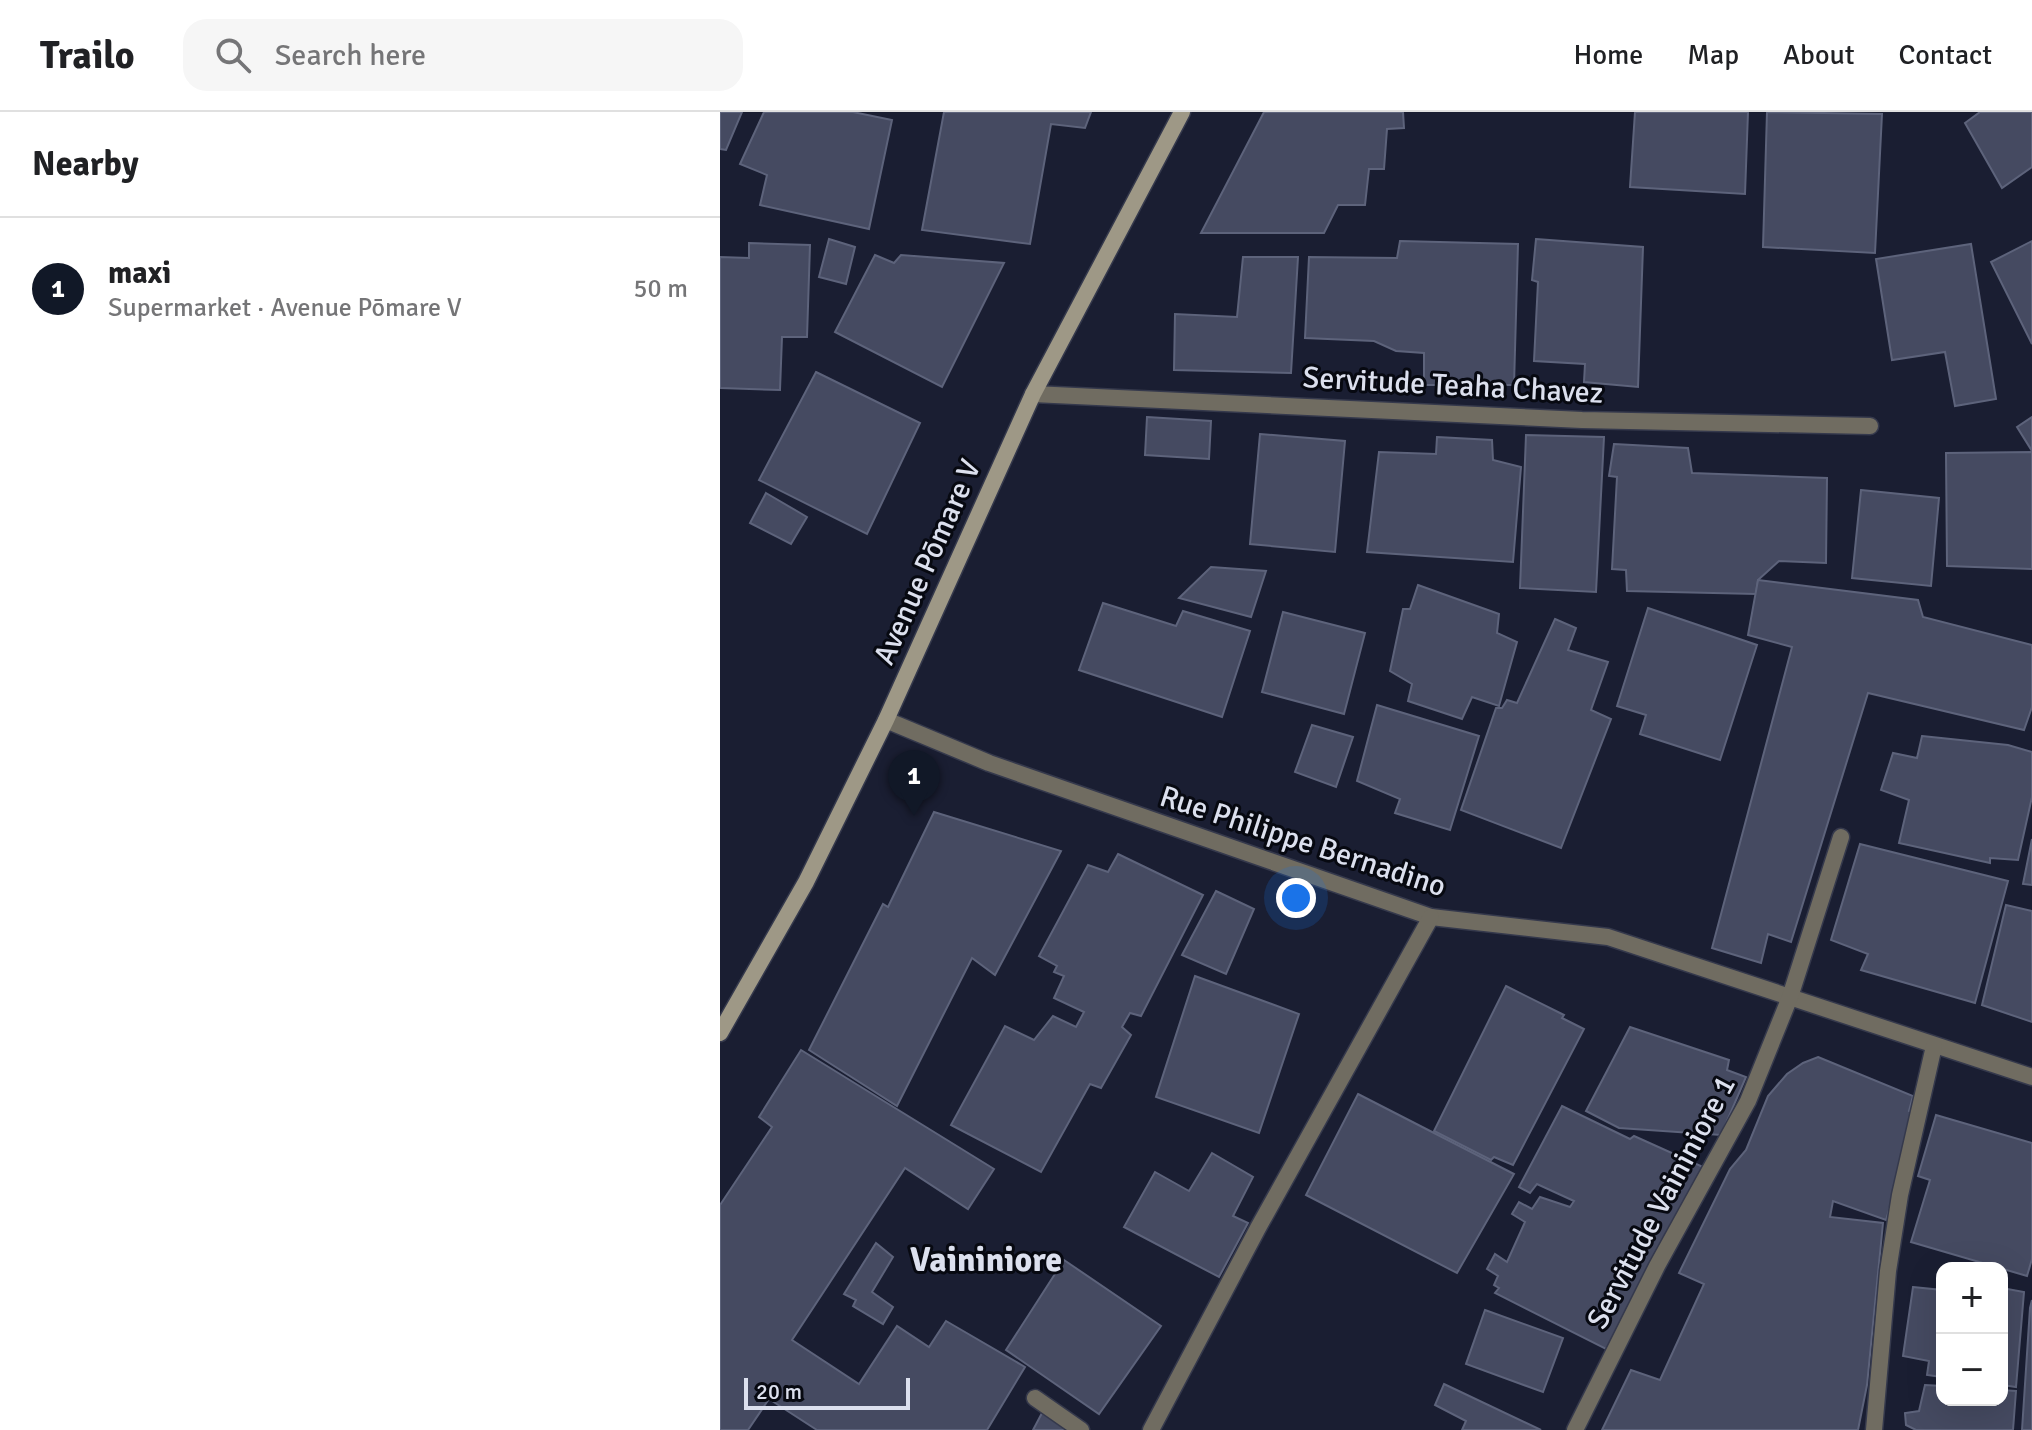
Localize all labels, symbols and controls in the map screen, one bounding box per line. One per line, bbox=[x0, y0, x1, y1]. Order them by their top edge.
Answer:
search box bbox=[183, 19, 743, 91]
text: Trailo bbox=[40, 32, 135, 79]
icon: search bbox=[211, 33, 255, 77]
text: Search here bbox=[275, 37, 426, 74]
text: Home bbox=[1574, 38, 1643, 72]
text: Map bbox=[1687, 38, 1739, 72]
text: About bbox=[1783, 38, 1855, 72]
text: Contact bbox=[1899, 38, 1992, 72]
text: Nearby bbox=[32, 143, 139, 185]
text: maxi bbox=[108, 255, 171, 292]
text: 1 bbox=[51, 273, 65, 305]
text: 50 m bbox=[633, 273, 688, 305]
text: Supermarket · Avenue Pōmare V bbox=[108, 292, 462, 324]
street label: Servitude Teaha Chavez bbox=[1302, 359, 1604, 412]
street label: Avenue Pōmare V bbox=[866, 454, 989, 671]
pin: 1 bbox=[888, 750, 940, 816]
street label: Rue Philippe Bernadino bbox=[1155, 778, 1451, 905]
your location bbox=[1276, 878, 1316, 918]
street label: Servitude Vaininiore 1 bbox=[1579, 1069, 1744, 1335]
district label: Vaininiore bbox=[910, 1239, 1062, 1281]
map controls bbox=[1936, 1262, 2008, 1406]
button: + bbox=[1936, 1262, 2008, 1334]
button: − bbox=[1936, 1334, 2008, 1406]
scale bar bbox=[744, 1374, 910, 1410]
text: 20 m bbox=[756, 1378, 802, 1405]

